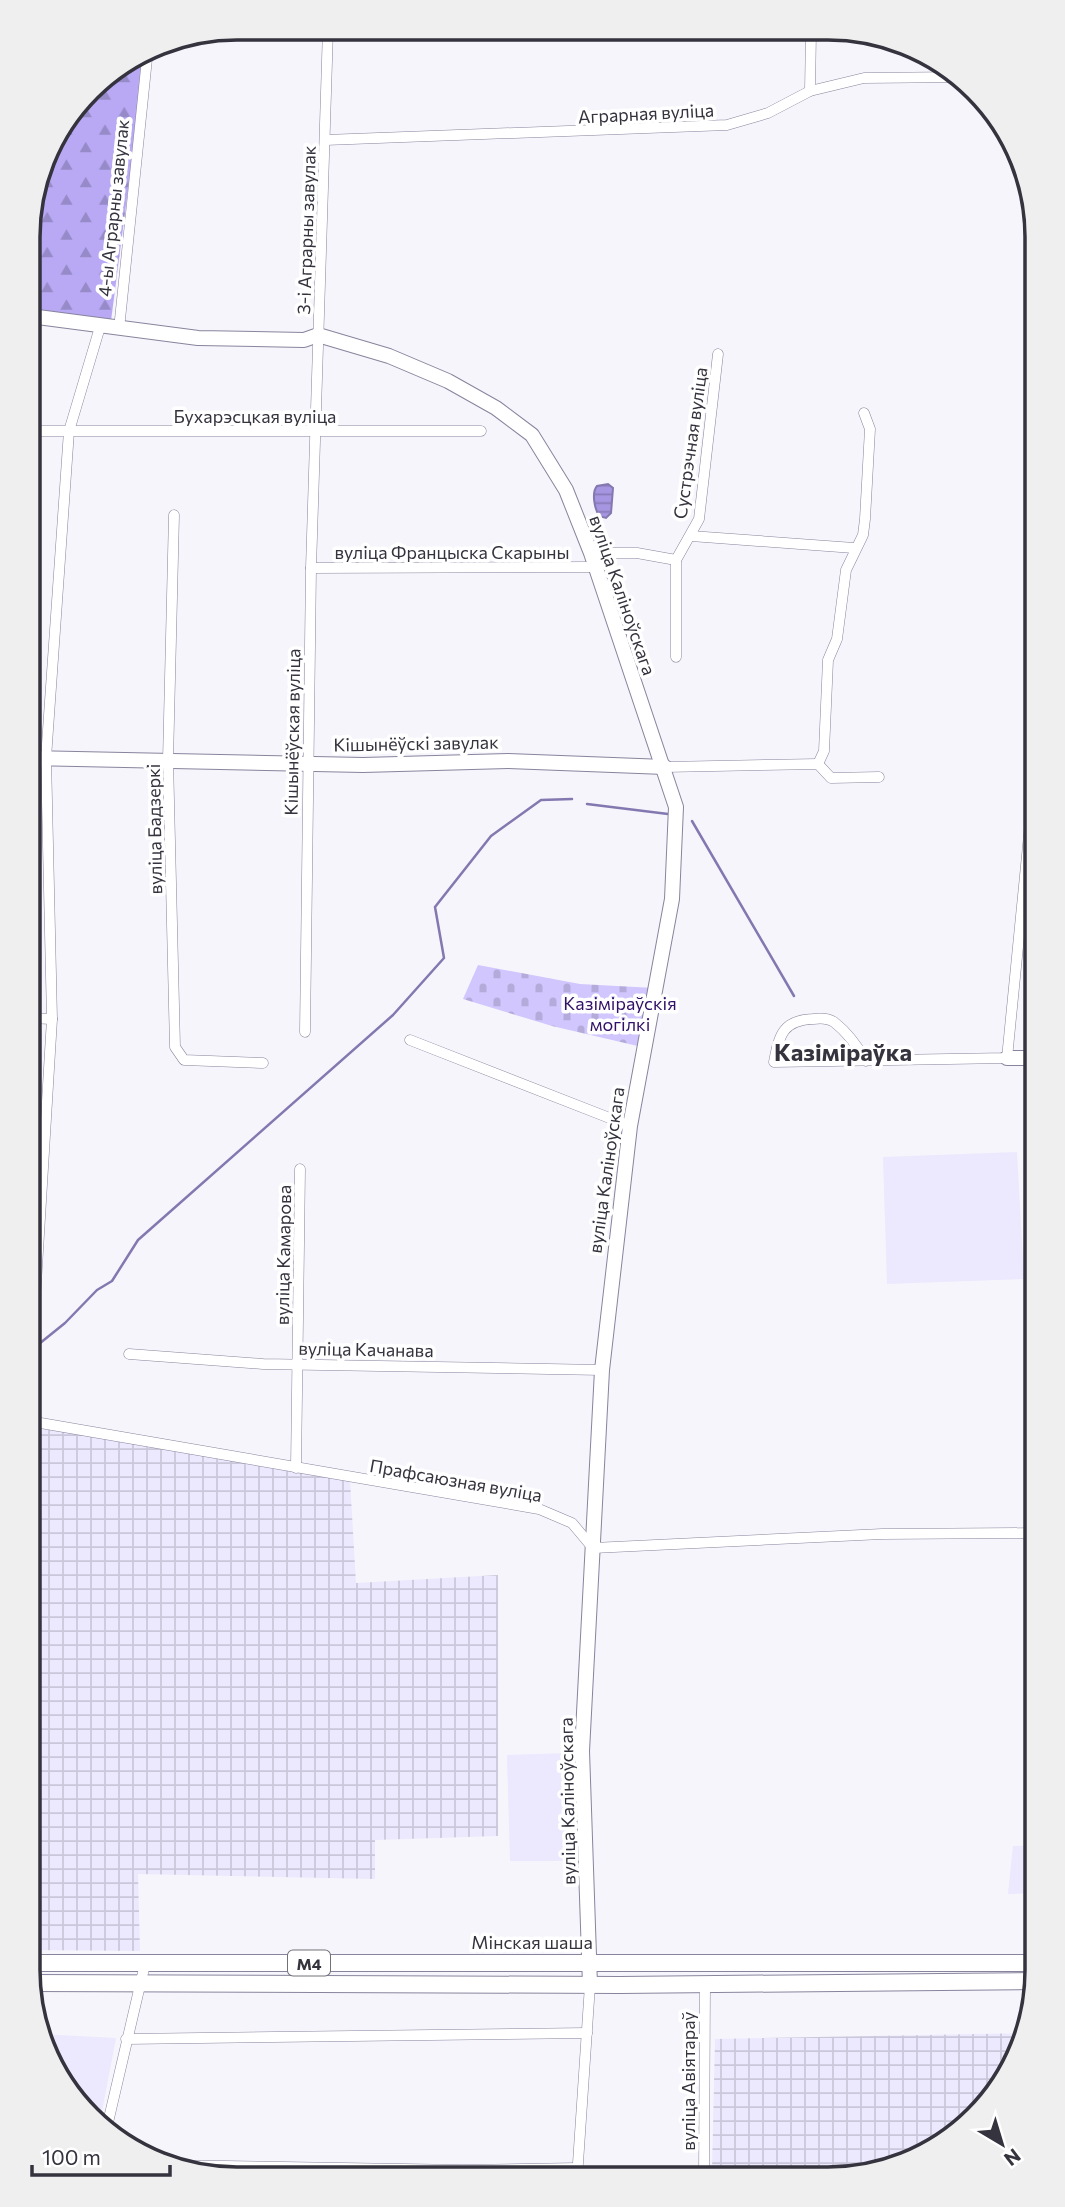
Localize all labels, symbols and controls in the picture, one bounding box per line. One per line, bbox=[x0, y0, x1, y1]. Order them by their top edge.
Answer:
street label: Аграрная вуліца bbox=[577, 98, 715, 128]
street label: 4-ы Аграрны завулак bbox=[93, 118, 133, 298]
street label: 3-і Аграрны завулак bbox=[292, 145, 320, 315]
street label: Сустрэчная вуліца bbox=[668, 366, 712, 520]
street label: Бухарэсцкая вуліца bbox=[174, 405, 336, 427]
street label: вуліца Каліноўскага bbox=[585, 512, 661, 678]
street label: вуліца Францыска Скарыны bbox=[335, 541, 569, 563]
street label: Кішынёўская вуліца bbox=[280, 648, 304, 816]
street label: Кішынёўскі завулак bbox=[333, 731, 499, 755]
street label: вуліца Бадзеркі bbox=[142, 764, 166, 894]
park label: Казіміраўскія могілкі bbox=[563, 992, 677, 1035]
district label: Казіміраўка bbox=[774, 1037, 912, 1066]
street label: вуліца Каліноўскага bbox=[583, 1085, 629, 1255]
street label: вуліца Камарова bbox=[271, 1185, 295, 1325]
street label: вуліца Качанава bbox=[298, 1337, 434, 1361]
street label: Прафсаюзная вуліца bbox=[368, 1454, 544, 1506]
street label: вуліца Каліноўскага bbox=[555, 1717, 579, 1885]
street label: Мінская шаша bbox=[471, 1931, 593, 1953]
road number: М4 bbox=[288, 1951, 330, 1976]
street label: вуліца Авіятараў bbox=[677, 2011, 699, 2151]
north arrow bbox=[967, 2109, 1037, 2179]
scale bar bbox=[32, 2134, 170, 2178]
text: 100 m bbox=[42, 2144, 101, 2169]
text: N bbox=[1000, 2144, 1025, 2171]

